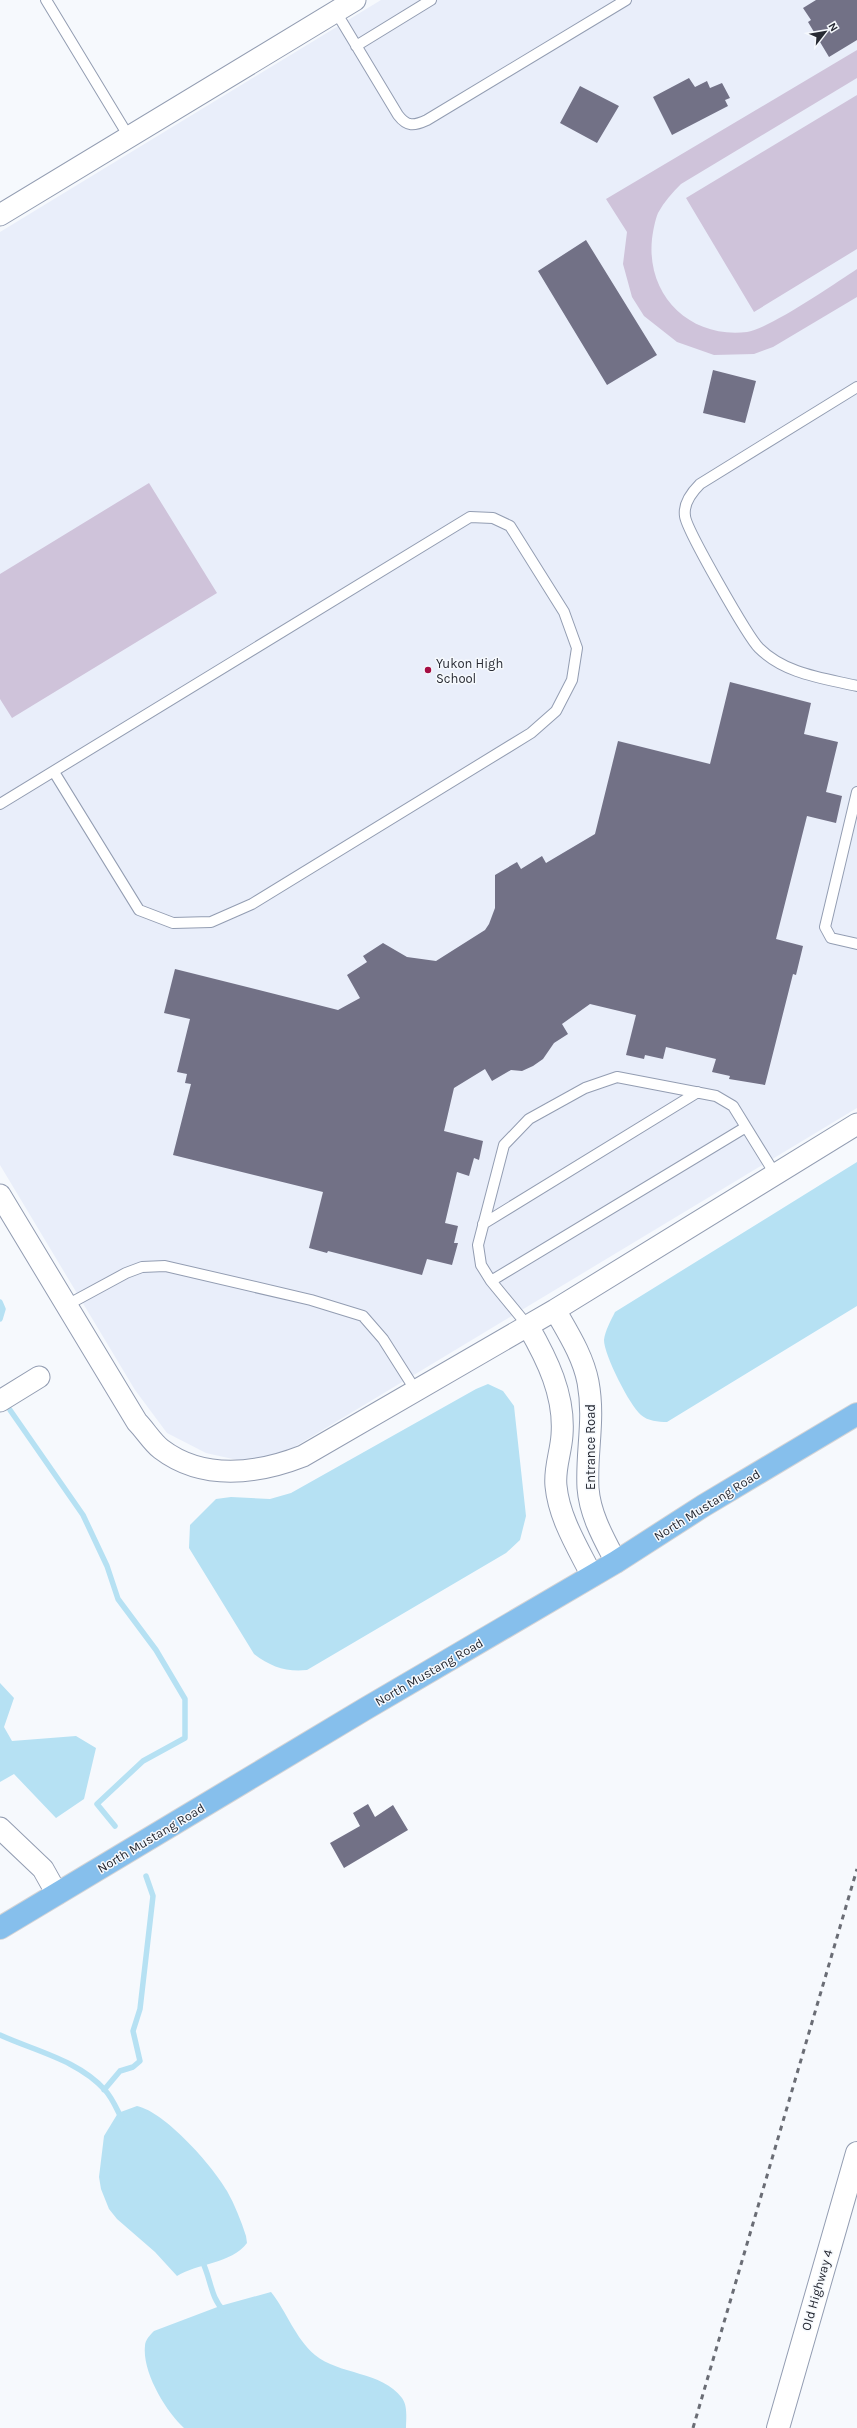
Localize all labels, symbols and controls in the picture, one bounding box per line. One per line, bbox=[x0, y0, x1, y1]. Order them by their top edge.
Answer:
north arrow bbox=[805, 12, 845, 52]
text: N bbox=[826, 20, 841, 34]
place label: Yukon High School bbox=[436, 656, 503, 686]
marker: Yukon High School bbox=[423, 665, 433, 675]
street label: Entrance Road bbox=[583, 1404, 598, 1490]
street label: North Mustang Road bbox=[651, 1466, 763, 1544]
street label: North Mustang Road bbox=[372, 1635, 486, 1709]
street label: North Mustang Road bbox=[95, 1800, 207, 1876]
street label: Old Highway 4 bbox=[798, 2248, 836, 2332]

